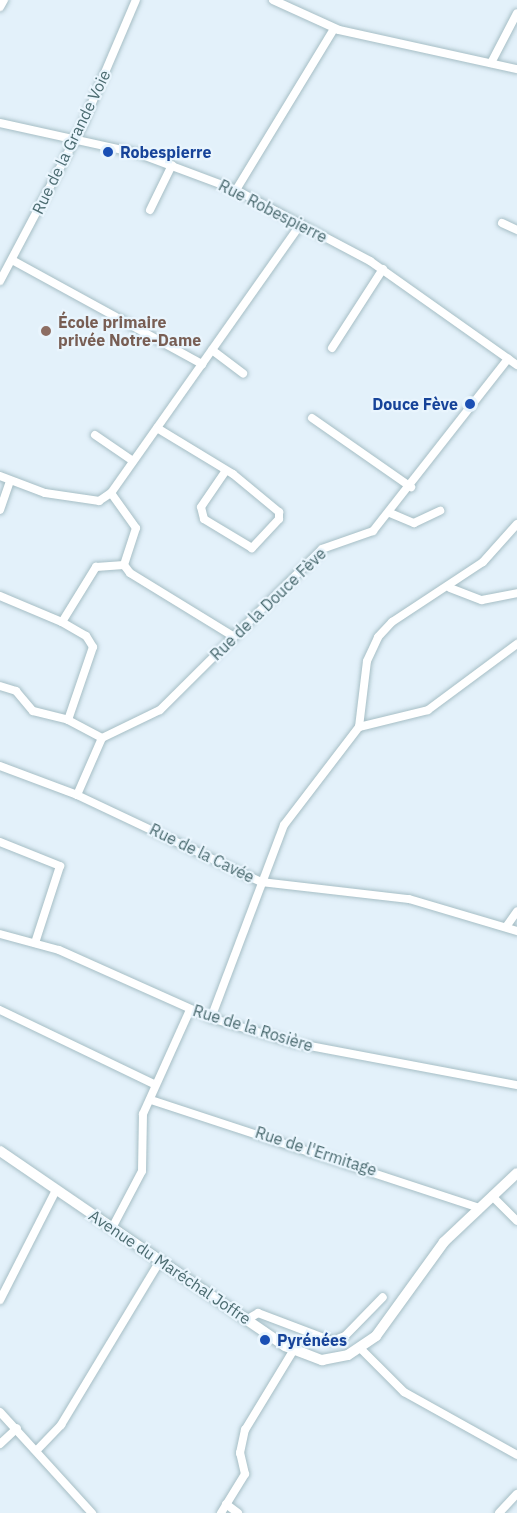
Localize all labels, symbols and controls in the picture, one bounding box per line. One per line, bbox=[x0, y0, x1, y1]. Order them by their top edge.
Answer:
street label: Rue de la Grande Voie bbox=[28, 67, 114, 217]
place label: Robespierre bbox=[120, 142, 211, 162]
marker: Robespierre bbox=[101, 145, 115, 159]
street label: Rue Robespierre bbox=[216, 175, 330, 247]
place label: École primaire privée Notre-Dame bbox=[58, 312, 201, 350]
marker: École primaire privée Notre-Dame bbox=[39, 324, 53, 338]
place label: Douce Fève bbox=[372, 394, 458, 414]
marker: Douce Fève bbox=[463, 397, 477, 411]
street label: Rue de la Douce Fève bbox=[206, 544, 330, 664]
street label: Rue de la Cavée bbox=[147, 819, 257, 887]
street label: Rue de la Rosière bbox=[191, 1001, 315, 1055]
street label: Rue de l'Ermitage bbox=[253, 1122, 379, 1180]
street label: Avenue du Maréchal Joffre bbox=[85, 1206, 255, 1328]
place label: Pyrénées bbox=[277, 1330, 347, 1350]
marker: Pyrénées bbox=[258, 1333, 272, 1347]

